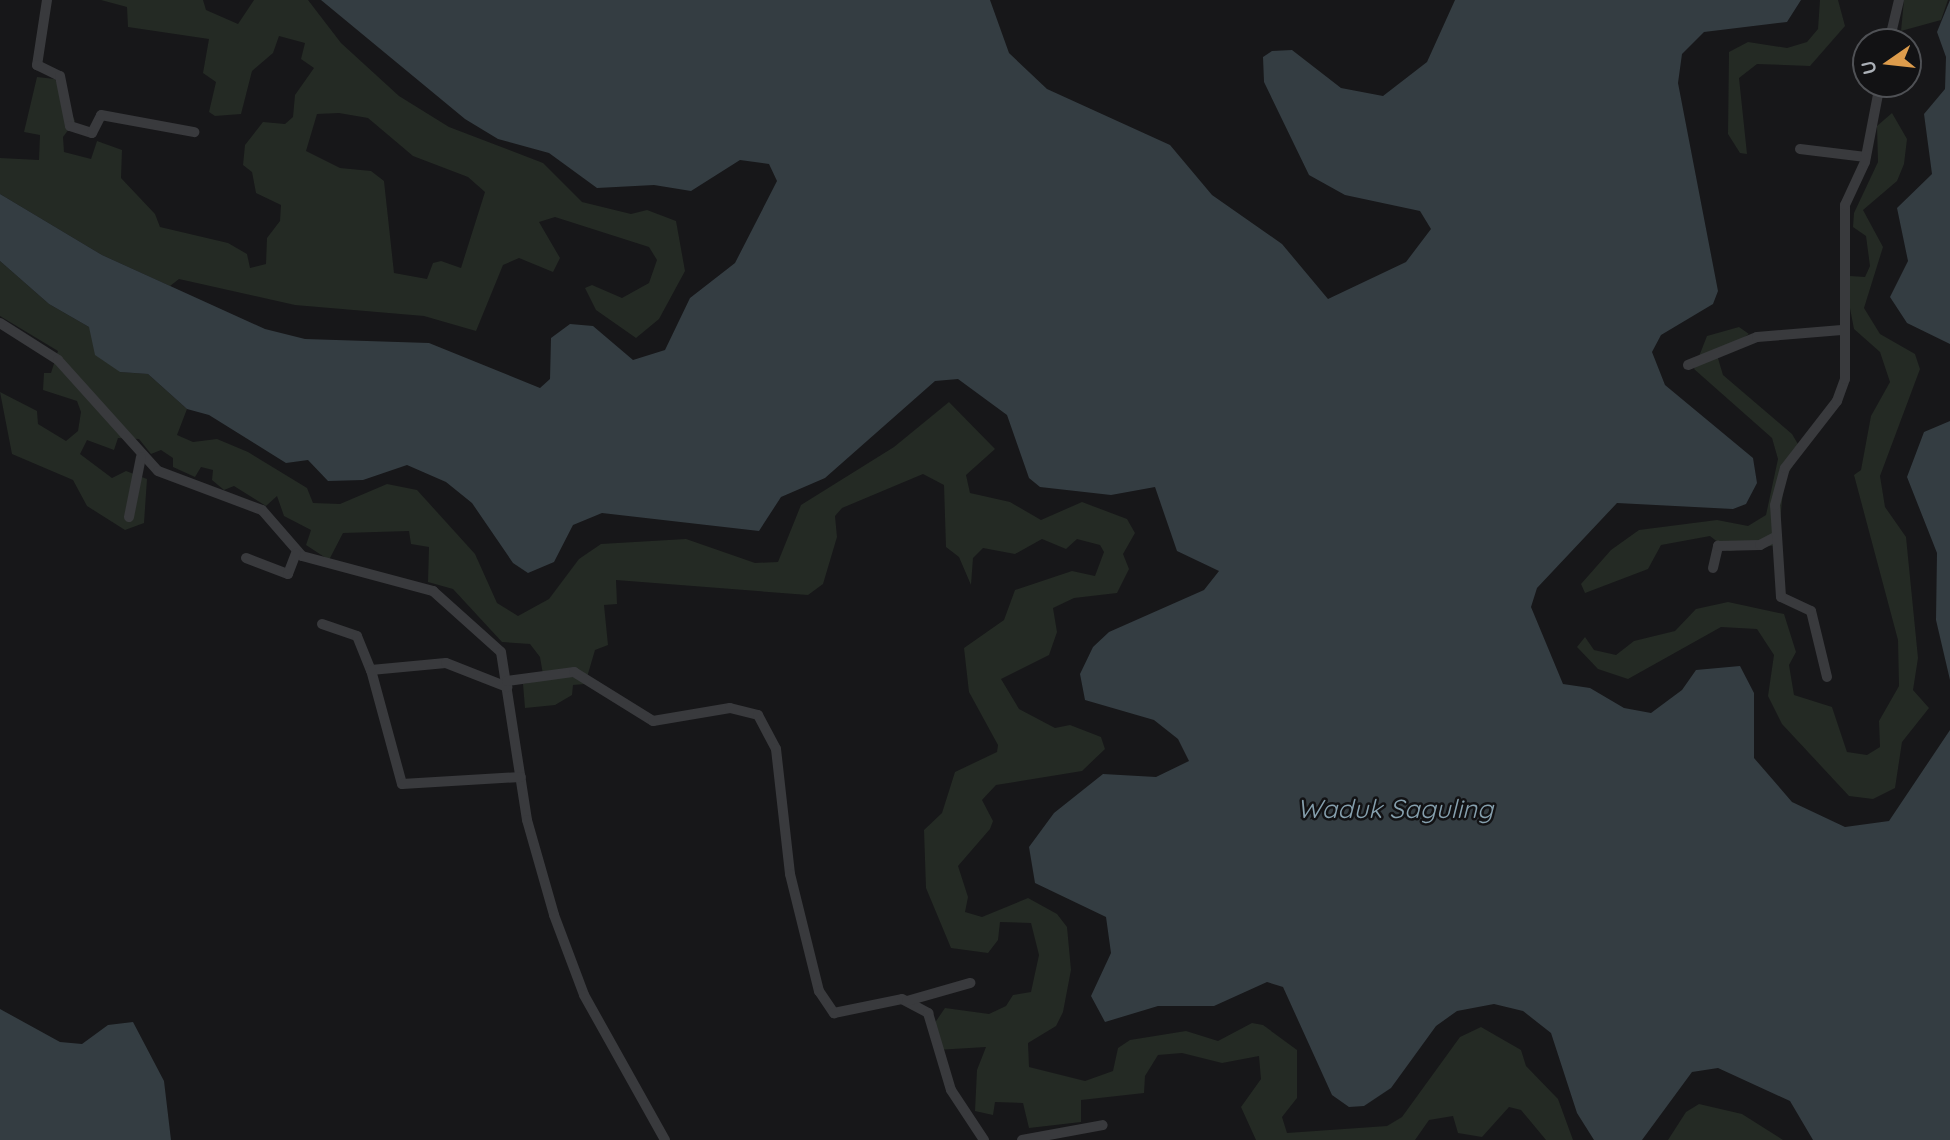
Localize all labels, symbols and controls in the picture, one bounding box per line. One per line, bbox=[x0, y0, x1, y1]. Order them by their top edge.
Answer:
north arrow bbox=[1852, 28, 1922, 98]
text: U bbox=[1855, 58, 1882, 77]
water label: Waduk Saguling bbox=[1297, 793, 1493, 825]

